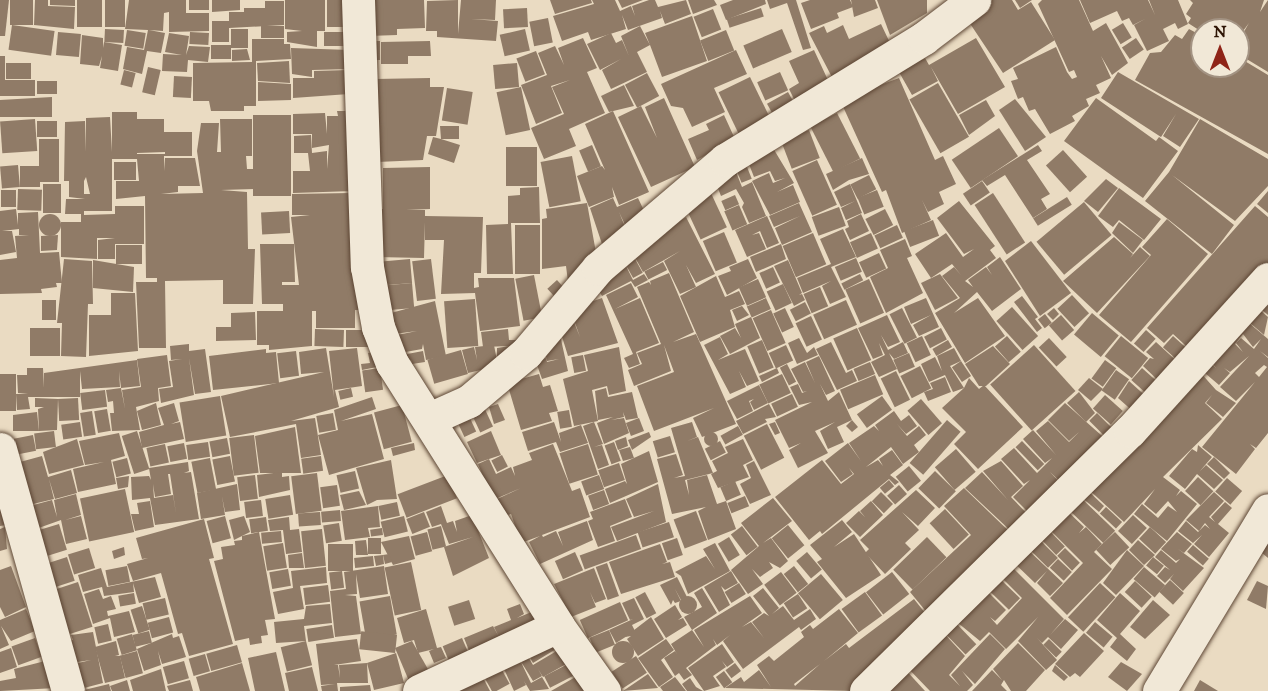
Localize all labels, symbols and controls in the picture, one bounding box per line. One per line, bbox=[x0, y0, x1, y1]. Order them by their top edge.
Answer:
north arrow bbox=[1190, 18, 1250, 78]
text: N bbox=[1213, 22, 1227, 42]

